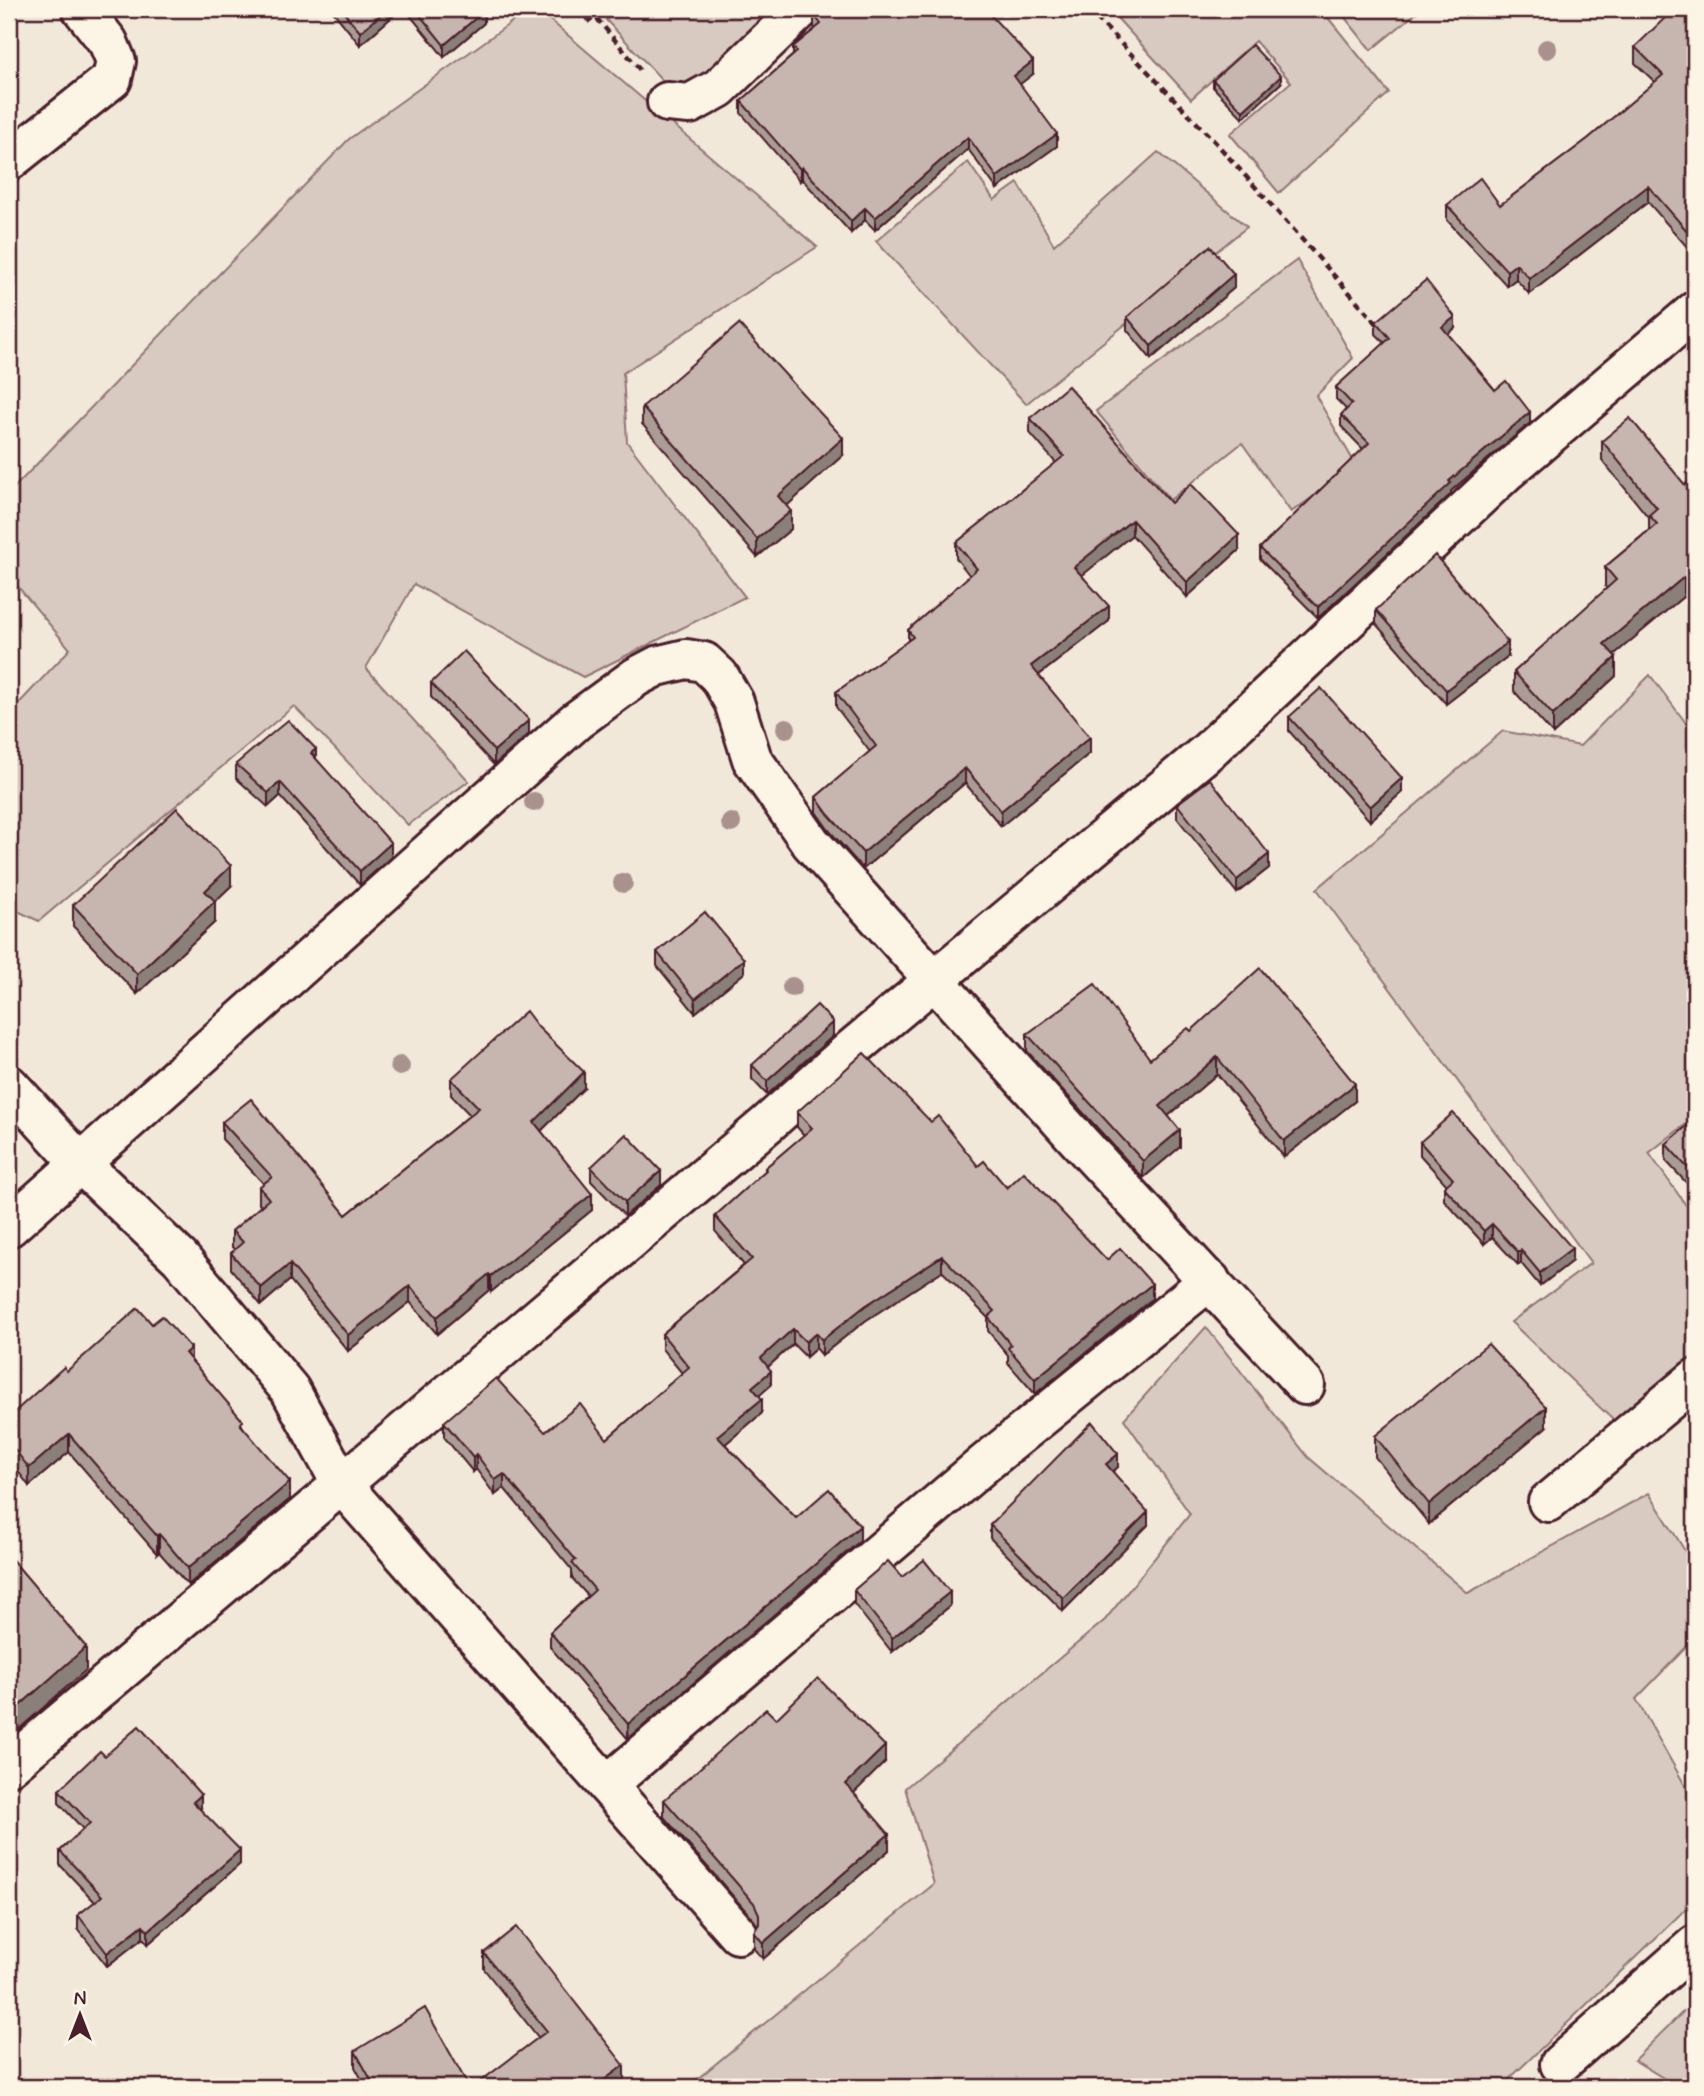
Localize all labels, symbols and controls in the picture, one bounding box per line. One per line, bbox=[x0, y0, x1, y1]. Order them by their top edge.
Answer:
north arrow bbox=[46, 1980, 116, 2050]
text: N bbox=[74, 1987, 86, 2012]

